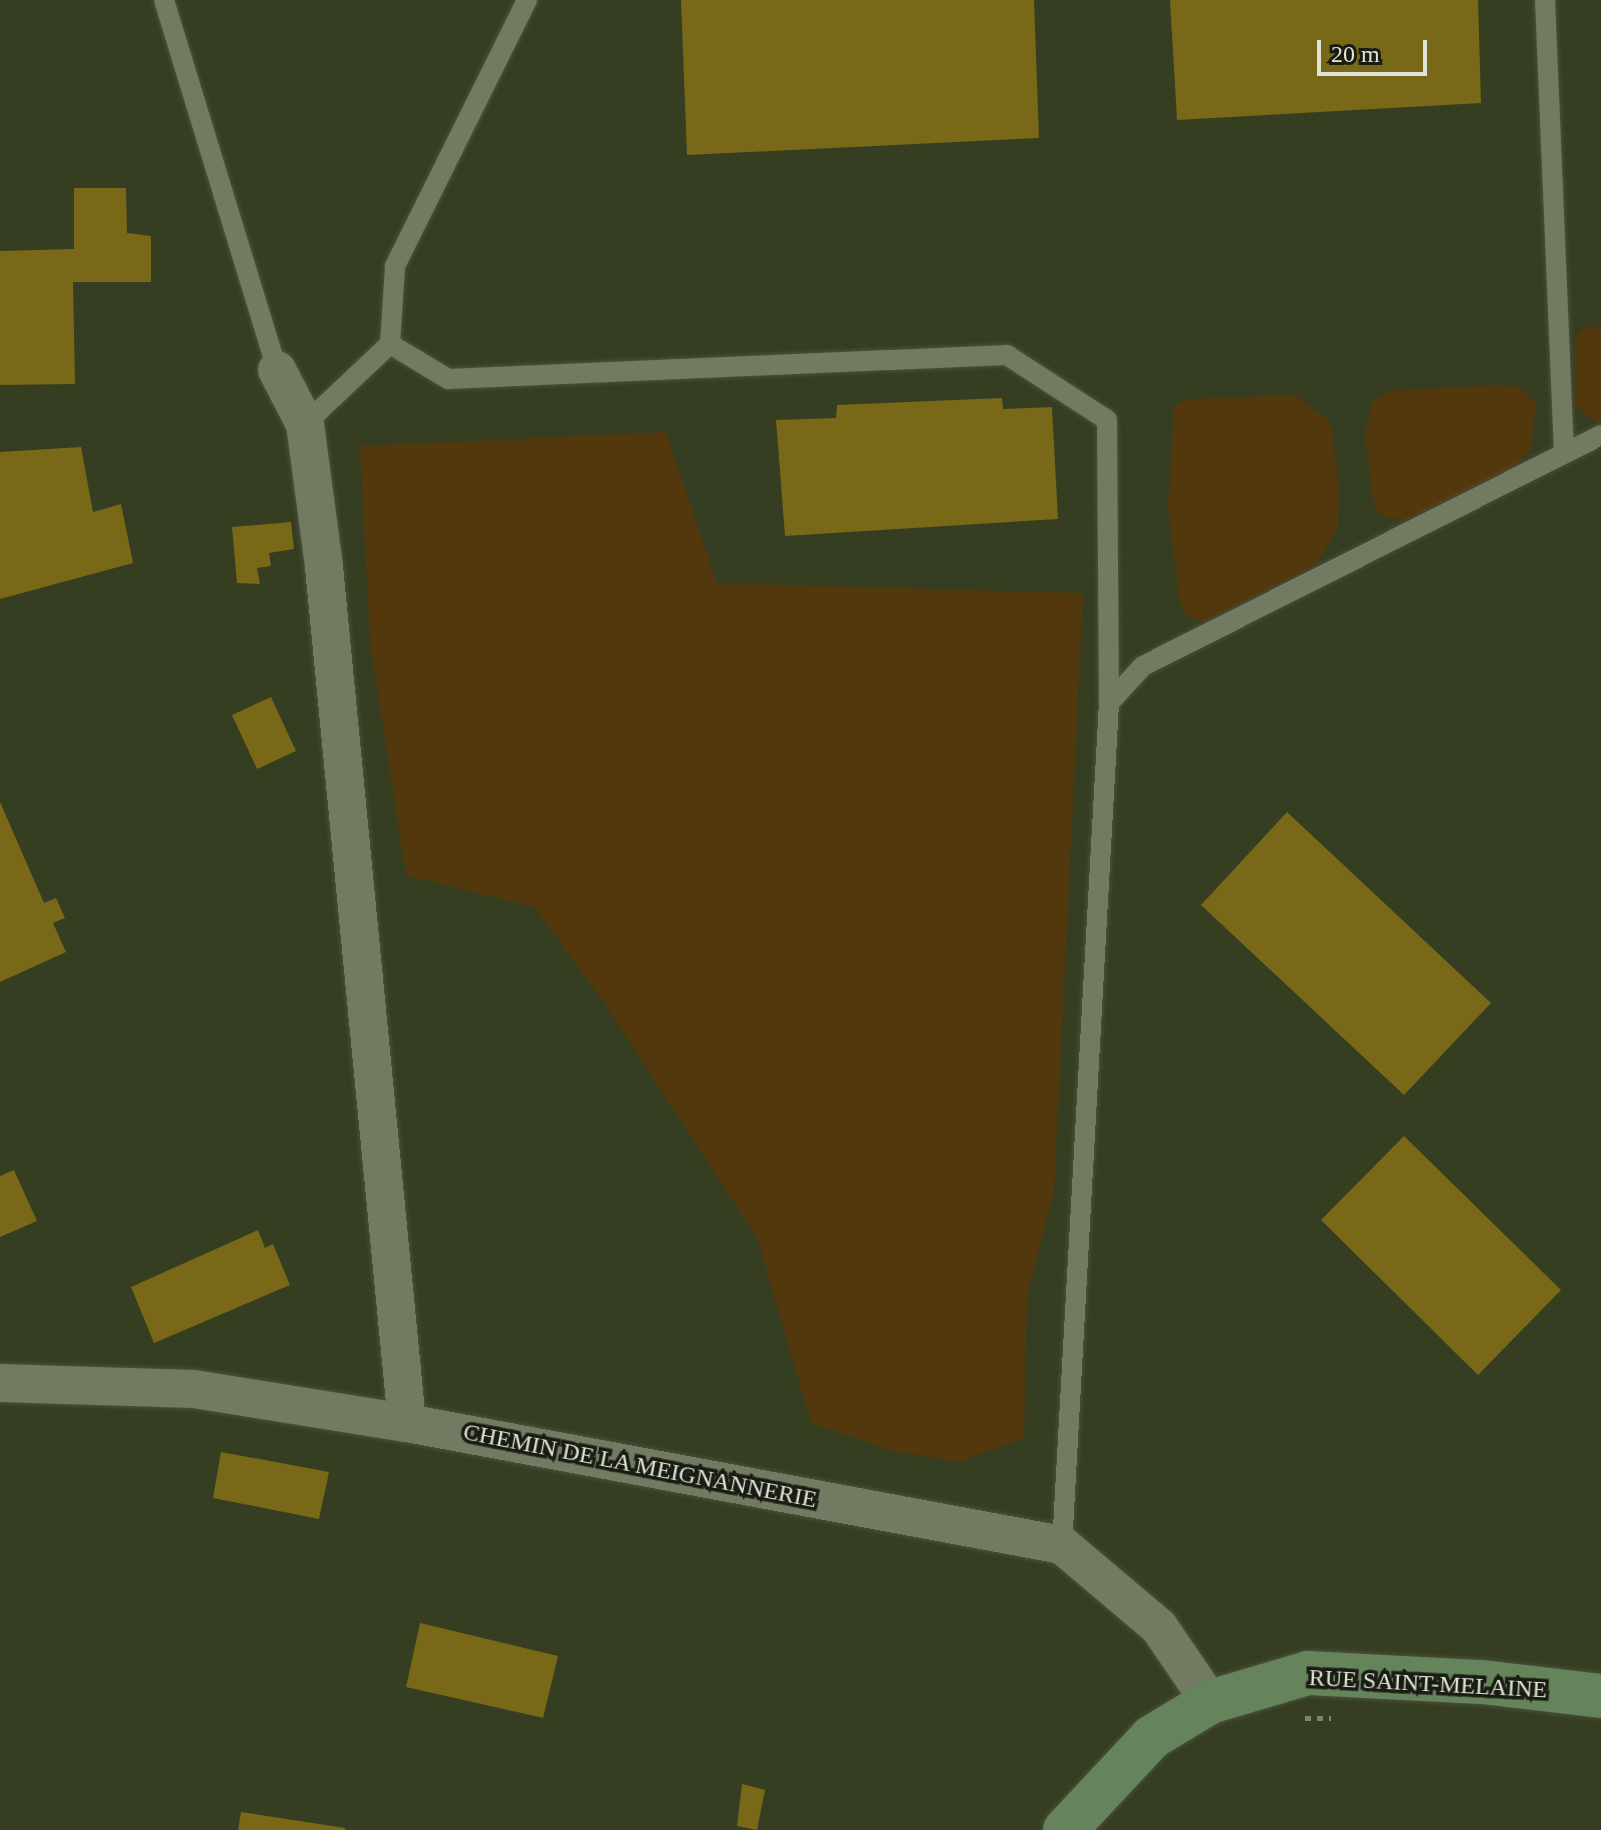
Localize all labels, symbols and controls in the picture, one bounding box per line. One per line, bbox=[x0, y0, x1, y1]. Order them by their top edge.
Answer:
scale bar bbox=[1321, 24, 1431, 74]
text: 20 m bbox=[1331, 41, 1380, 67]
street label: CHEMIN DE LA MEIGNANNERIE bbox=[460, 1417, 820, 1515]
street label: RUE SAINT-MELAINE bbox=[1308, 1663, 1548, 1705]

